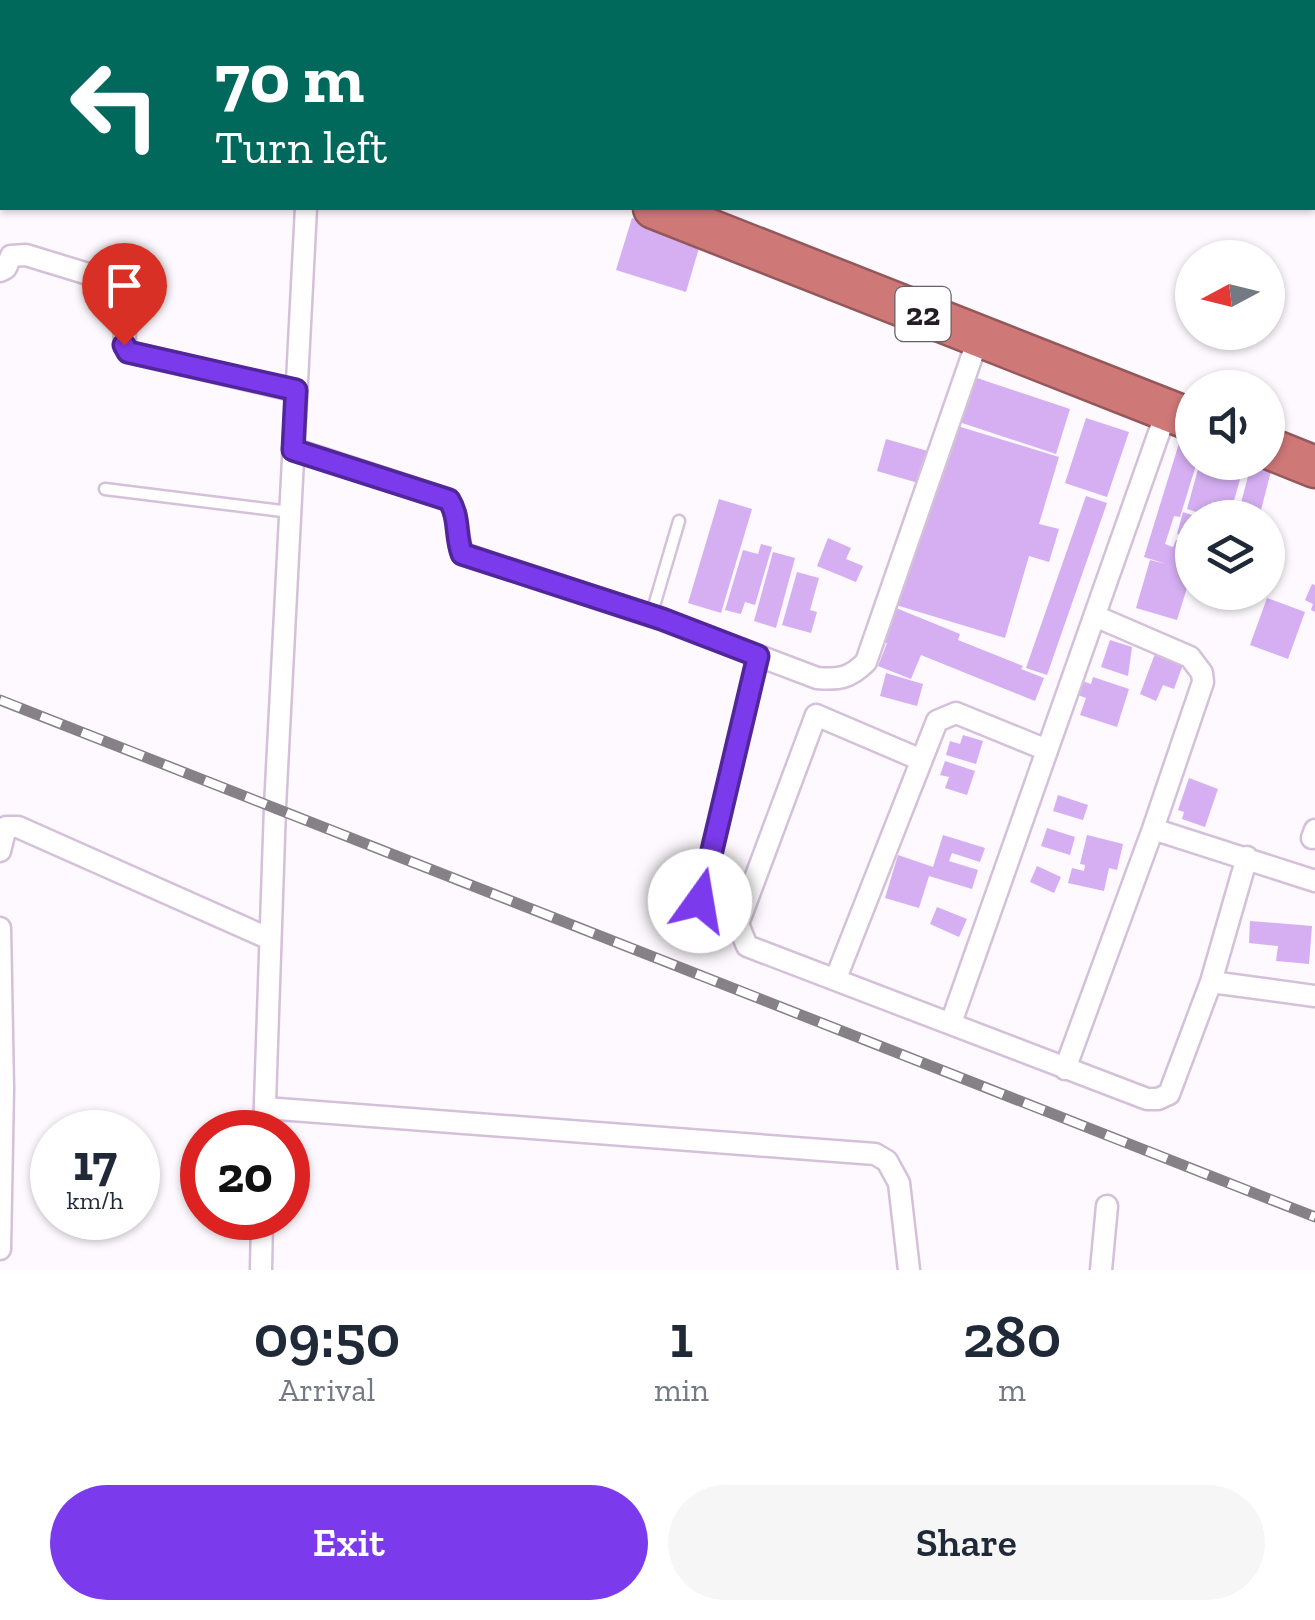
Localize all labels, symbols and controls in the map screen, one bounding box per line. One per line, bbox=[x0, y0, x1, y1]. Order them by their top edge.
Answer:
text: 70 m bbox=[215, 36, 364, 120]
icon: left bbox=[50, 40, 180, 170]
text: Turn left bbox=[215, 121, 387, 175]
north arrow bbox=[1175, 240, 1285, 350]
map controls bbox=[1175, 240, 1285, 610]
pin bbox=[82, 243, 167, 346]
icon: arrive bbox=[97, 258, 152, 313]
road number: 22 bbox=[896, 287, 950, 341]
button: sound bbox=[1175, 370, 1285, 480]
button: layers bbox=[1175, 500, 1285, 610]
position arrow bbox=[648, 849, 752, 953]
speed limit sign: 20 bbox=[180, 1110, 310, 1240]
text: 17 bbox=[73, 1133, 117, 1193]
text: km/h bbox=[66, 1185, 124, 1215]
text: 09:50 bbox=[254, 1300, 400, 1372]
text: 1 bbox=[670, 1300, 693, 1372]
text: 280 bbox=[963, 1300, 1061, 1372]
text: Arrival bbox=[279, 1371, 375, 1409]
text: min bbox=[654, 1371, 709, 1409]
text: m bbox=[998, 1371, 1026, 1409]
button: Exit bbox=[50, 1485, 648, 1600]
button: Share bbox=[668, 1485, 1265, 1600]

